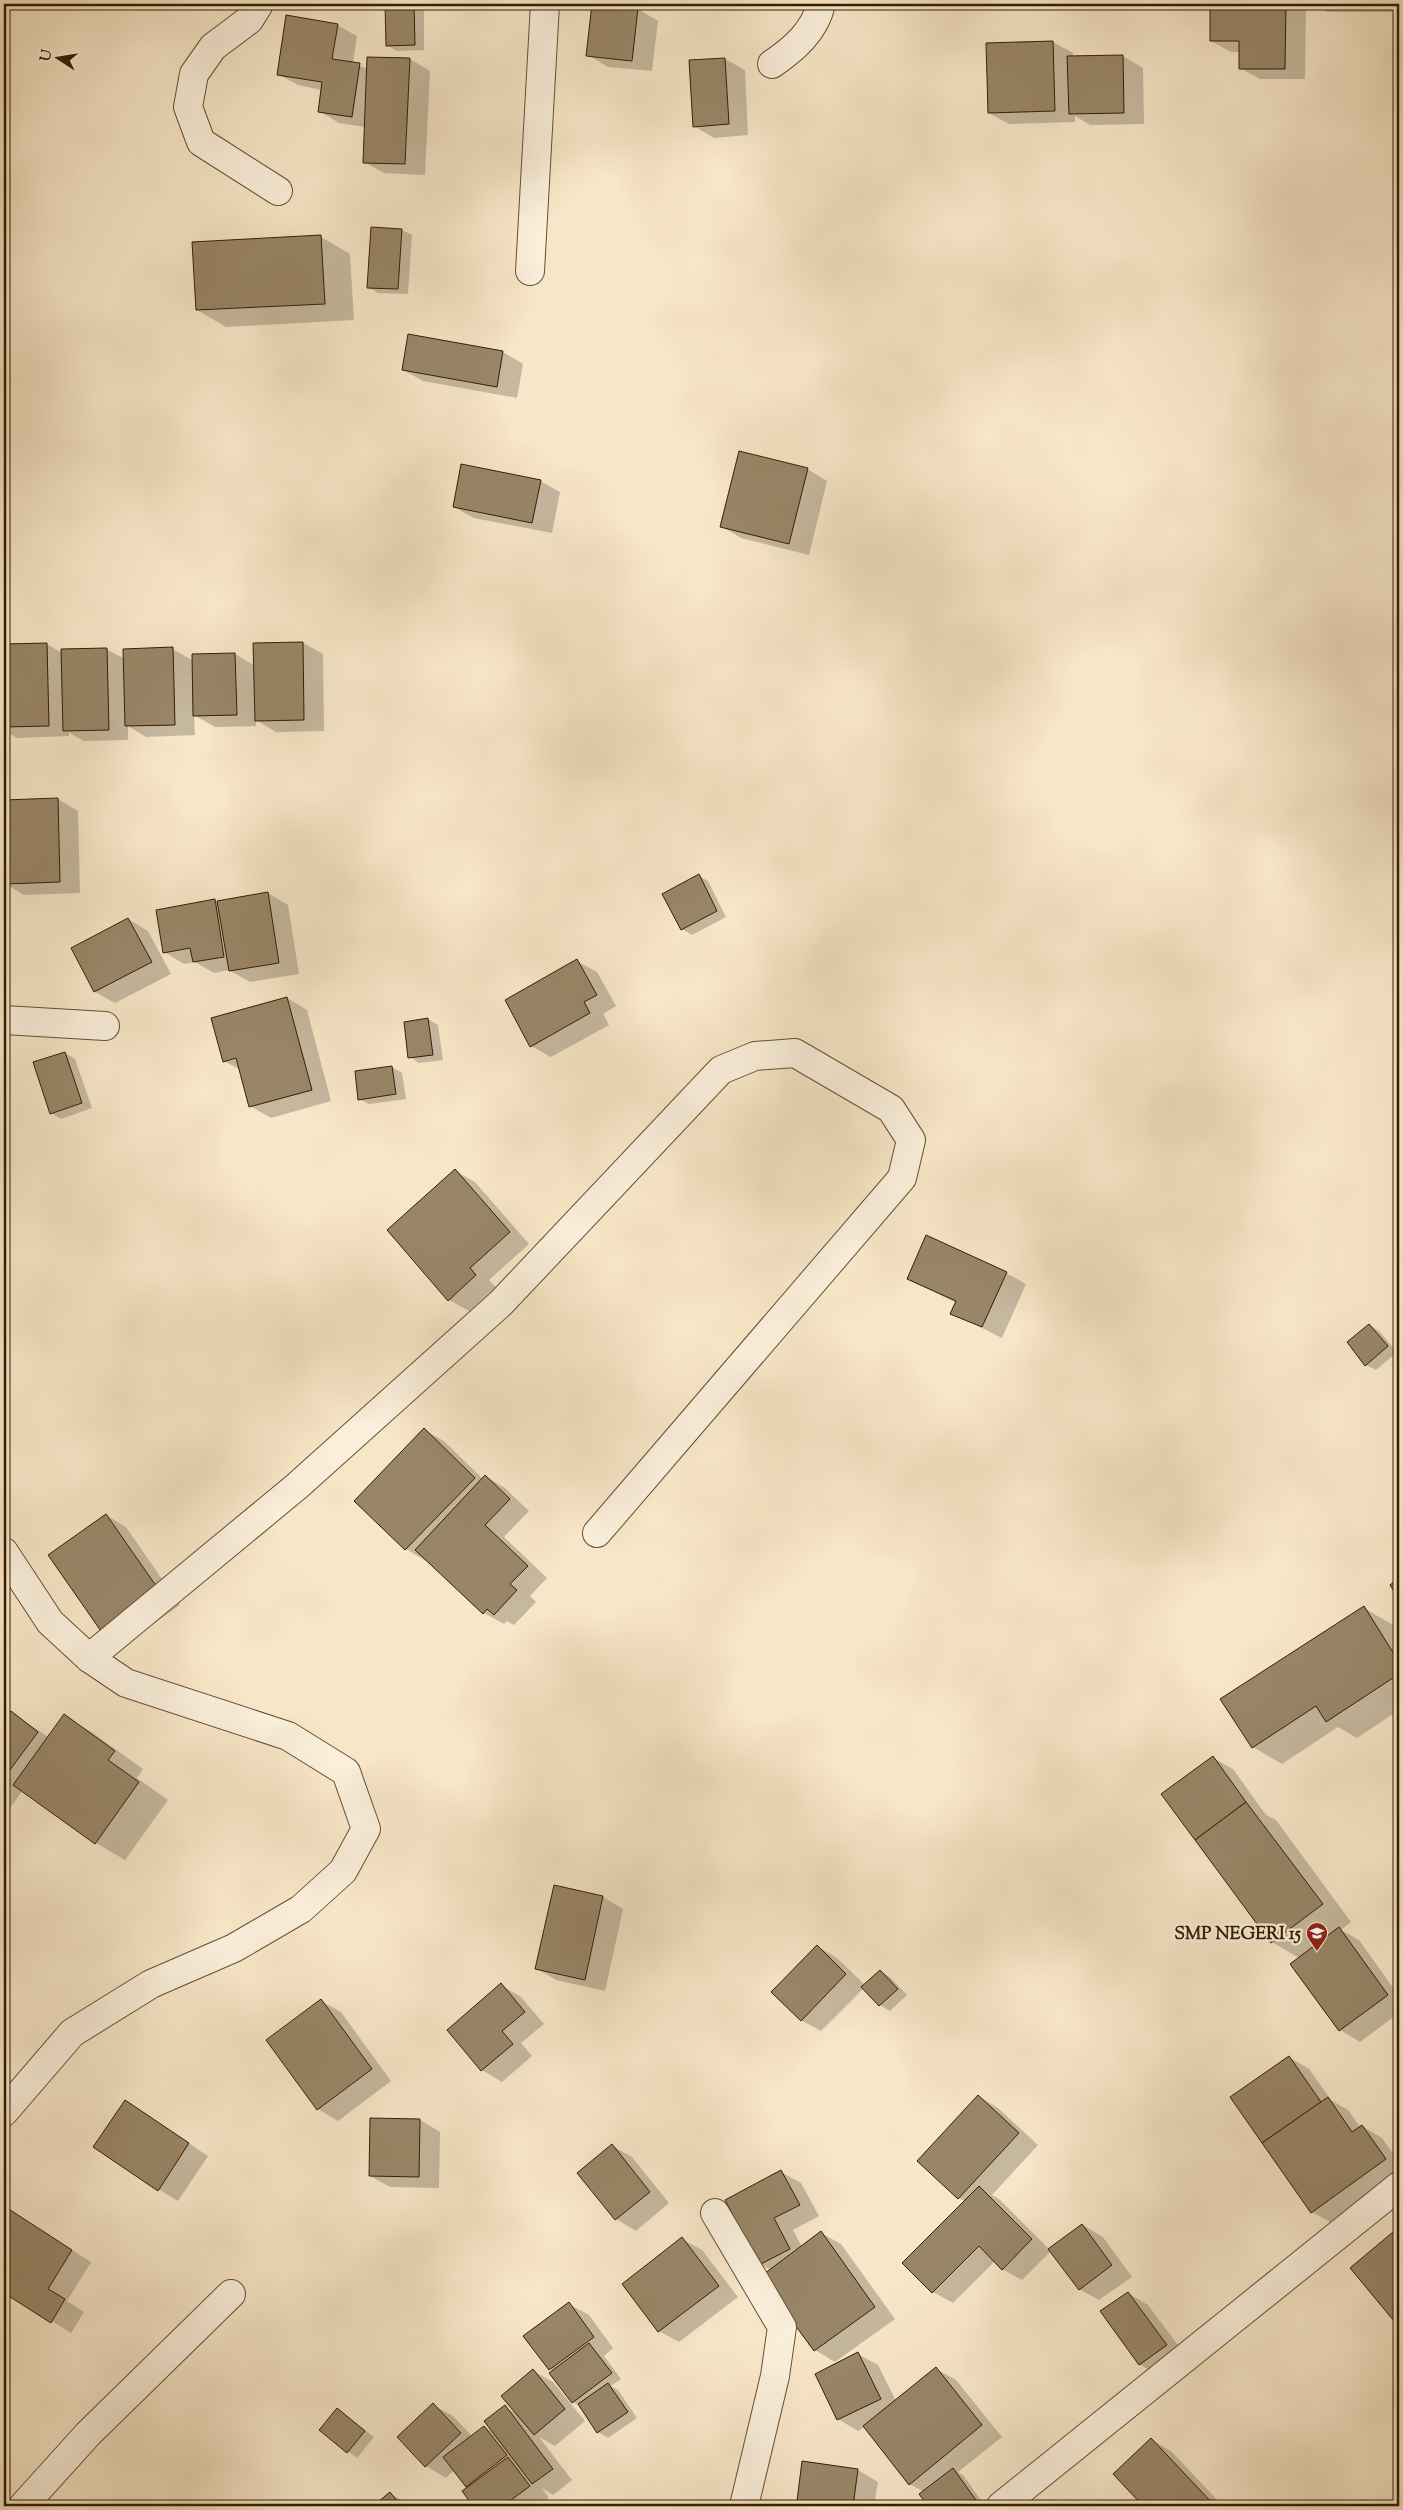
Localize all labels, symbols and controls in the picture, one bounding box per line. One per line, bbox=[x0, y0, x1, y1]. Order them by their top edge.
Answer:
north arrow bbox=[32, 32, 82, 82]
text: U bbox=[36, 47, 58, 63]
school or university icon: SMP NEGERI 15 bbox=[1305, 1921, 1329, 1952]
place label: SMP NEGERI 15 bbox=[1174, 1922, 1302, 1948]

